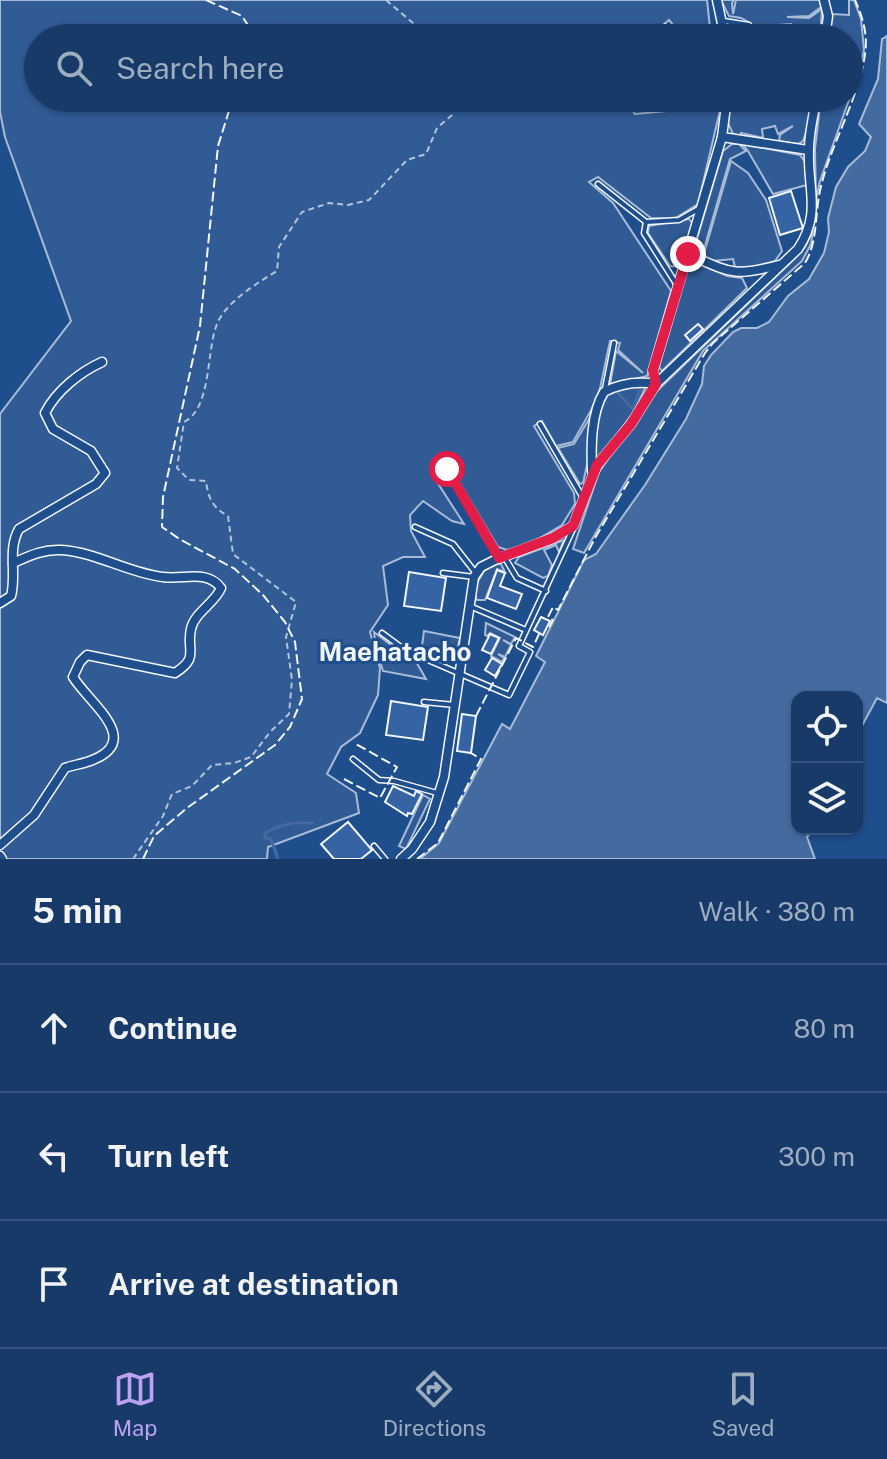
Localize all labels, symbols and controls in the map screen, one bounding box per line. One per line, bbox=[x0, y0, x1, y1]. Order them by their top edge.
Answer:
search box bbox=[24, 24, 863, 112]
icon: search bbox=[52, 46, 96, 90]
text: Search here bbox=[116, 50, 284, 86]
route end bbox=[670, 236, 706, 272]
route start bbox=[429, 451, 465, 487]
district label: Maehatacho bbox=[318, 636, 472, 667]
map controls bbox=[791, 691, 863, 835]
button: locate bbox=[791, 691, 863, 763]
button: layers bbox=[791, 763, 863, 835]
text: 5 min bbox=[32, 891, 122, 931]
text: Walk · 380 m bbox=[699, 896, 855, 927]
icon: ahead bbox=[32, 1006, 76, 1050]
text: Continue bbox=[108, 1010, 238, 1046]
text: 80 m bbox=[794, 1013, 855, 1044]
icon: left bbox=[32, 1134, 76, 1178]
text: Turn left bbox=[108, 1138, 229, 1174]
text: 300 m bbox=[778, 1141, 855, 1172]
icon: arrive bbox=[32, 1262, 76, 1306]
text: Arrive at destination bbox=[108, 1266, 399, 1302]
tab: Map bbox=[113, 1367, 157, 1441]
tab: Directions bbox=[383, 1367, 486, 1441]
tab: Saved bbox=[711, 1367, 774, 1441]

